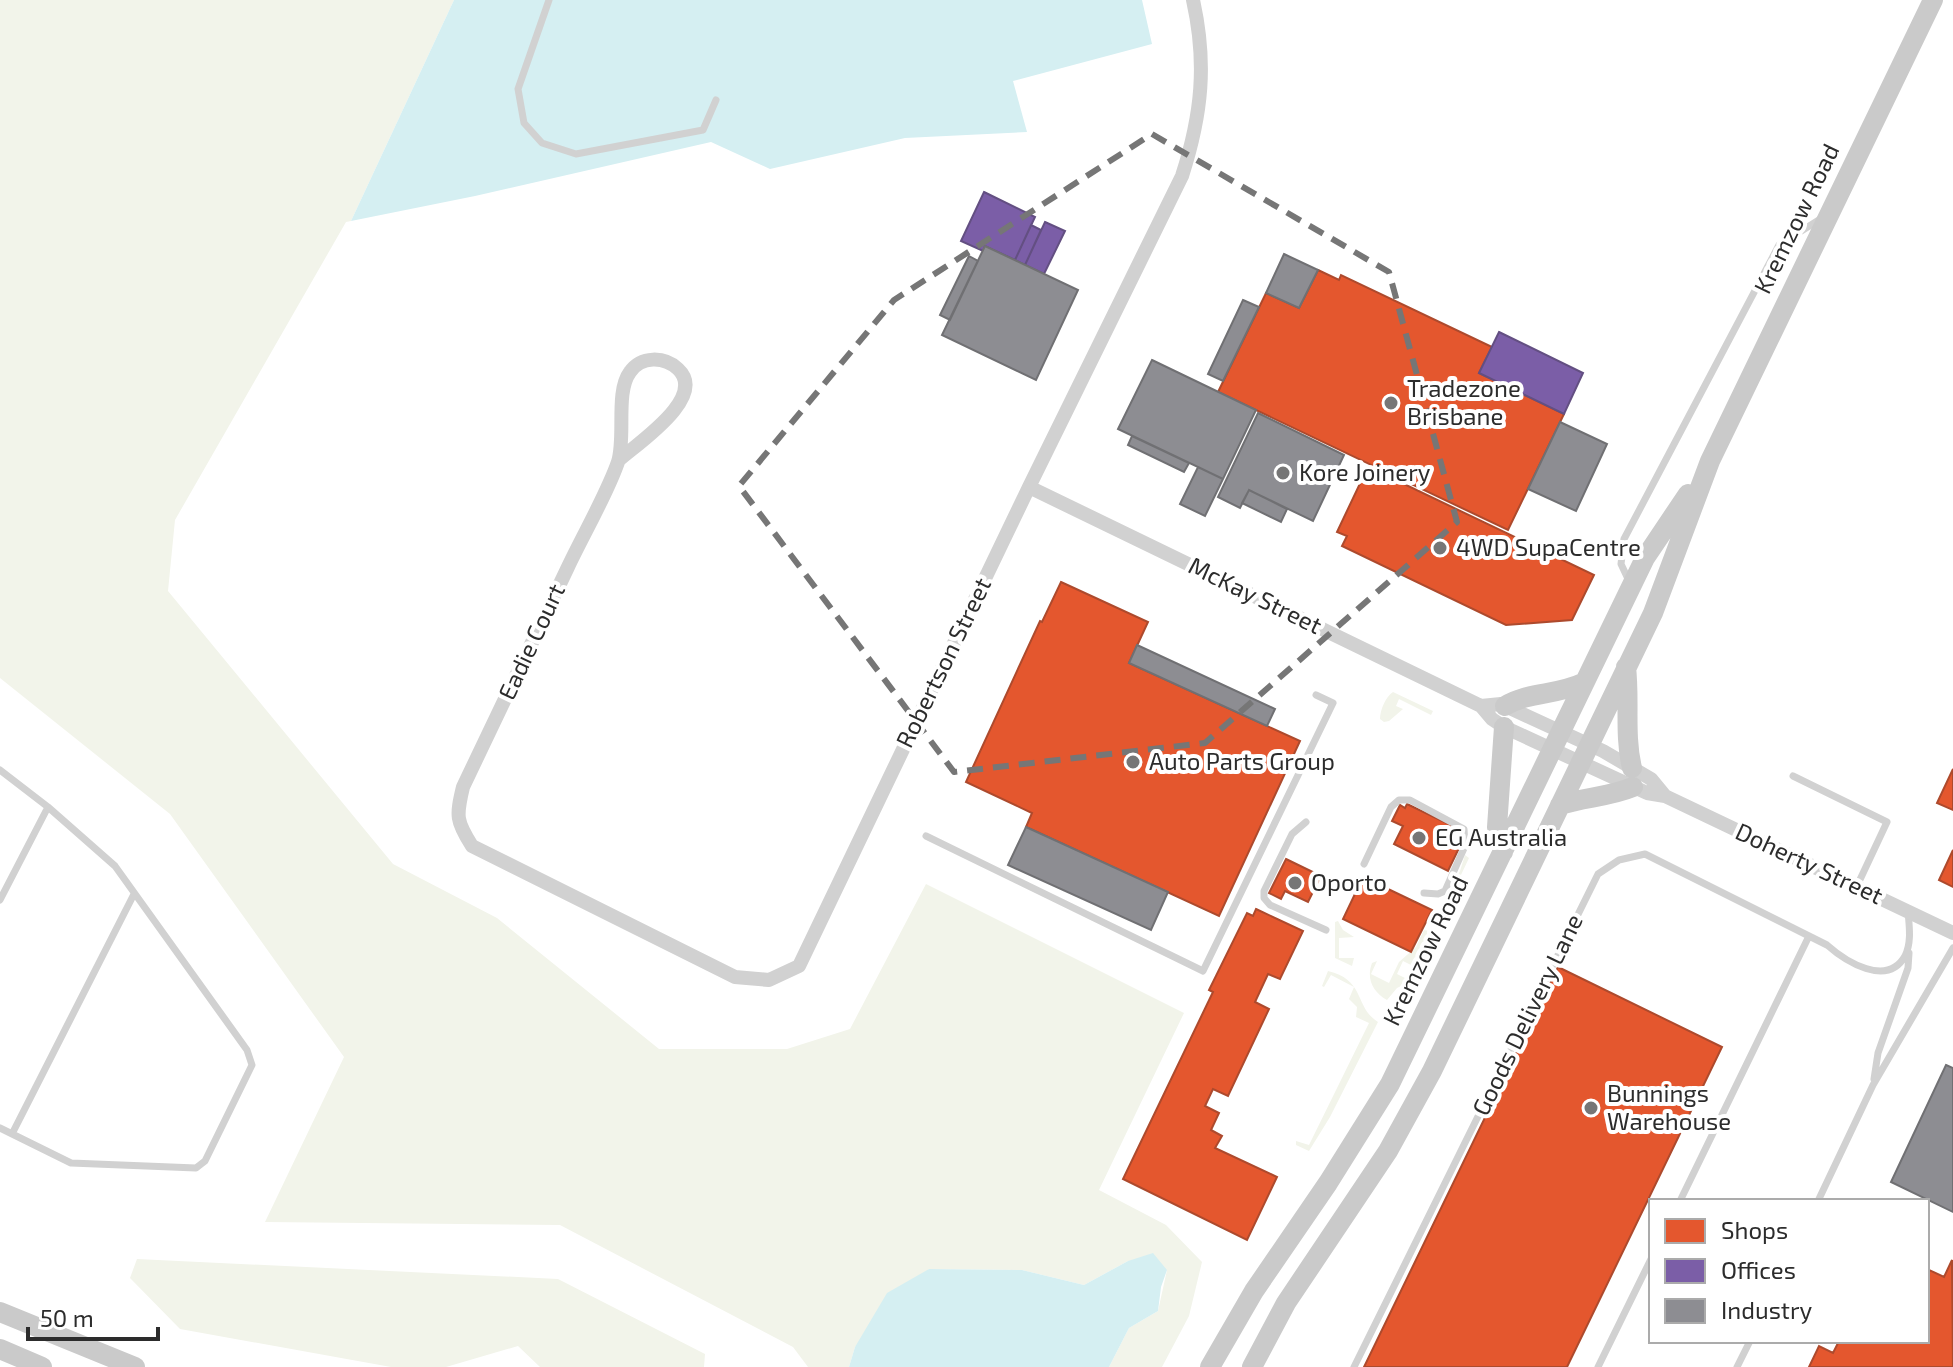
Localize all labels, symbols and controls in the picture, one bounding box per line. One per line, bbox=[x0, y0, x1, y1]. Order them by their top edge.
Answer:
street label: Kremzow Road bbox=[1747, 139, 1844, 298]
place label: Tradezone Brisbane bbox=[1407, 373, 1521, 430]
marker: Tradezone Brisbane bbox=[1382, 394, 1400, 412]
place label: Kore Joinery bbox=[1299, 457, 1431, 486]
marker: Kore Joinery bbox=[1274, 464, 1292, 482]
place label: 4WD SupaCentre bbox=[1456, 532, 1641, 561]
marker: 4WD SupaCentre bbox=[1431, 539, 1449, 557]
street label: McKay Street bbox=[1184, 550, 1327, 639]
street label: Robertson Street bbox=[889, 573, 996, 752]
street label: Eadie Court bbox=[491, 579, 570, 704]
place label: Auto Parts Group bbox=[1149, 746, 1335, 775]
marker: Auto Parts Group bbox=[1124, 753, 1142, 771]
street label: Doherty Street bbox=[1731, 816, 1888, 909]
place label: EG Australia bbox=[1435, 822, 1567, 851]
marker: EG Australia bbox=[1410, 829, 1428, 847]
place label: Oporto bbox=[1311, 867, 1387, 896]
street label: Kremzow Road bbox=[1376, 871, 1473, 1030]
marker: Oporto bbox=[1286, 874, 1304, 892]
street label: Goods Delivery Lane bbox=[1465, 909, 1588, 1120]
place label: Bunnings Warehouse bbox=[1607, 1078, 1731, 1135]
marker: Bunnings Warehouse bbox=[1582, 1099, 1600, 1117]
legend bbox=[1649, 1199, 1929, 1343]
text: Shops bbox=[1721, 1215, 1788, 1244]
text: Offices bbox=[1721, 1255, 1796, 1284]
scale bar bbox=[28, 1291, 158, 1341]
text: Industry bbox=[1721, 1295, 1813, 1324]
text: 50 m bbox=[40, 1303, 94, 1332]

